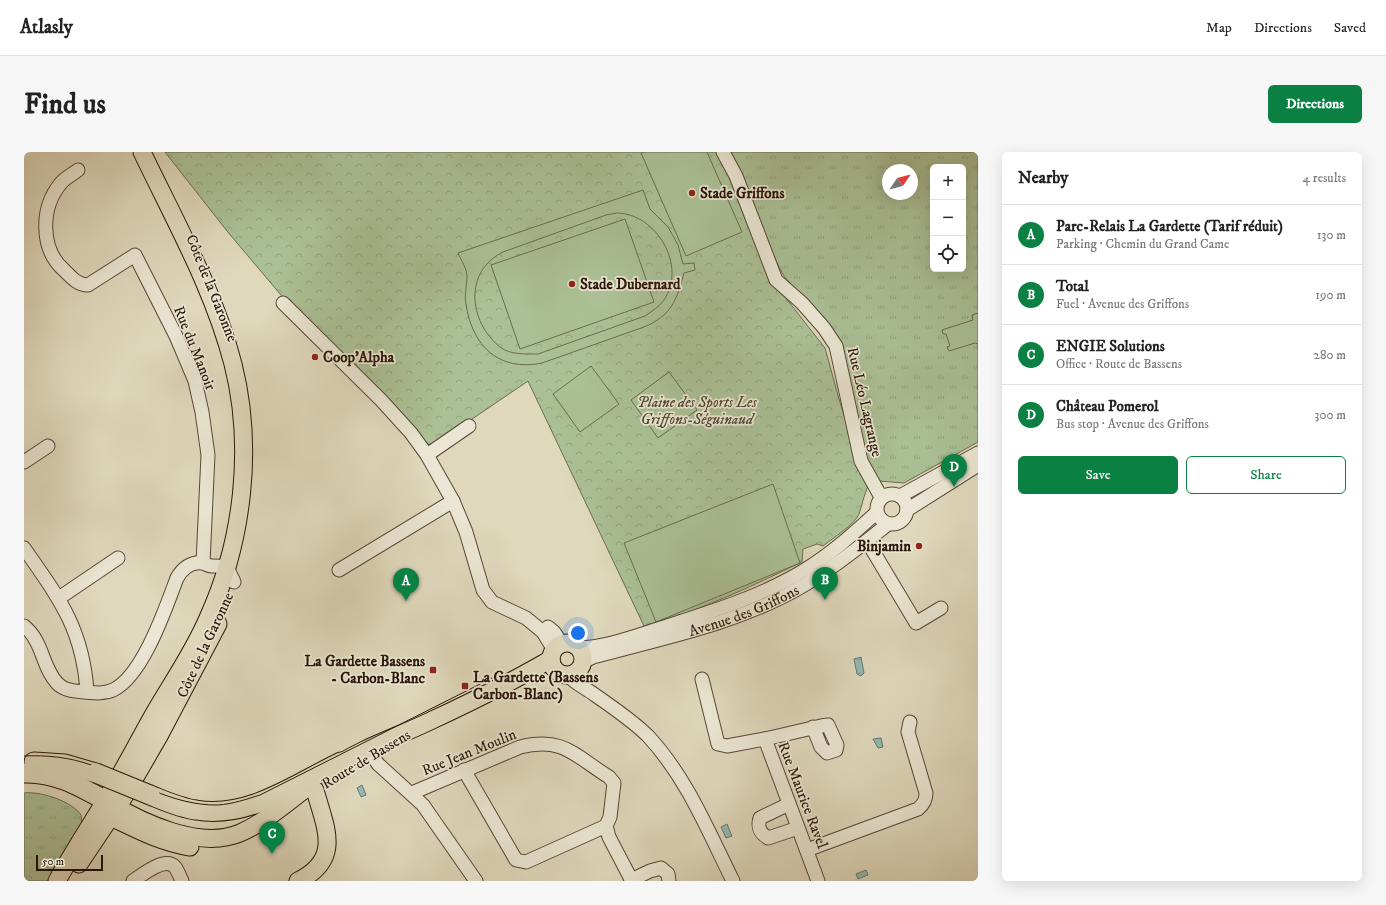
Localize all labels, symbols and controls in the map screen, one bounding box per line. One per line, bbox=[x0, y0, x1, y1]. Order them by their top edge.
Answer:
text: Atlasly bbox=[20, 16, 73, 39]
text: Map bbox=[1206, 19, 1232, 37]
text: Directions bbox=[1254, 19, 1312, 37]
text: Saved bbox=[1334, 19, 1366, 37]
button: Directions bbox=[1268, 85, 1362, 123]
text: Find us bbox=[24, 87, 106, 122]
north arrow bbox=[882, 164, 918, 200]
map controls bbox=[930, 164, 966, 272]
button: + bbox=[930, 164, 966, 200]
text: Nearby bbox=[1018, 167, 1068, 189]
text: 4 results bbox=[1303, 170, 1346, 186]
place label: Stade Griffons bbox=[700, 184, 784, 203]
marker: Stade Griffons bbox=[687, 188, 697, 198]
button: − bbox=[930, 200, 966, 236]
text: Parc-Relais La Gardette (Tarif réduit) bbox=[1056, 217, 1283, 236]
text: A bbox=[1027, 227, 1035, 243]
text: 130 m bbox=[1317, 227, 1346, 243]
street label: Côte de la Garonne bbox=[181, 232, 242, 345]
button: locate bbox=[930, 236, 966, 272]
text: Parking · Chemin du Grand Came bbox=[1056, 236, 1229, 252]
place label: Stade Dubernard bbox=[580, 275, 681, 294]
text: Total bbox=[1056, 277, 1089, 296]
marker: Stade Dubernard bbox=[567, 279, 577, 289]
text: B bbox=[1027, 287, 1035, 303]
text: 190 m bbox=[1315, 287, 1346, 303]
text: Fuel · Avenue des Griffons bbox=[1056, 296, 1189, 312]
street label: Rue du Manoir bbox=[169, 303, 220, 393]
text: ENGIE Solutions bbox=[1056, 337, 1165, 356]
street label: Rue Léo Lagrange bbox=[843, 345, 886, 459]
text: C bbox=[1027, 347, 1035, 363]
text: 280 m bbox=[1314, 347, 1346, 363]
place label: Coop'Alpha bbox=[323, 348, 395, 367]
marker: Coop'Alpha bbox=[310, 352, 320, 362]
text: Office · Route de Bassens bbox=[1056, 356, 1182, 372]
park label: Plaine des Sports Les Griffons-Séguinaud bbox=[637, 393, 757, 429]
text: Château Pomerol bbox=[1056, 397, 1159, 416]
text: D bbox=[1026, 407, 1036, 423]
text: 300 m bbox=[1315, 407, 1346, 423]
text: Bus stop · Avenue des Griffons bbox=[1056, 416, 1209, 432]
pin: D bbox=[941, 454, 967, 487]
button: Save bbox=[1018, 456, 1178, 494]
button: Share bbox=[1186, 456, 1346, 494]
place label: Binjamin bbox=[857, 537, 911, 556]
marker: Binjamin bbox=[914, 541, 924, 551]
pin: B bbox=[812, 567, 838, 600]
pin: A bbox=[393, 568, 419, 601]
street label: Avenue des Griffons bbox=[687, 581, 802, 641]
street label: Côte de la Garonne bbox=[173, 590, 238, 701]
your location bbox=[568, 623, 588, 643]
place label: La Gardette Bassens - Carbon-Blanc bbox=[305, 652, 426, 688]
marker: La Gardette Bassens - Carbon-Blanc bbox=[428, 665, 438, 675]
place label: La Gardette (Bassens Carbon-Blanc) bbox=[473, 668, 598, 704]
marker: La Gardette (Bassens Carbon-Blanc) bbox=[460, 681, 470, 691]
street label: Route de Bassens bbox=[318, 725, 414, 793]
street label: Rue Jean Moulin bbox=[419, 725, 519, 780]
street label: Rue Maurice Ravel bbox=[773, 739, 832, 852]
pin: C bbox=[259, 821, 285, 854]
scale bar bbox=[36, 853, 103, 872]
text: 50 m bbox=[42, 855, 64, 869]

